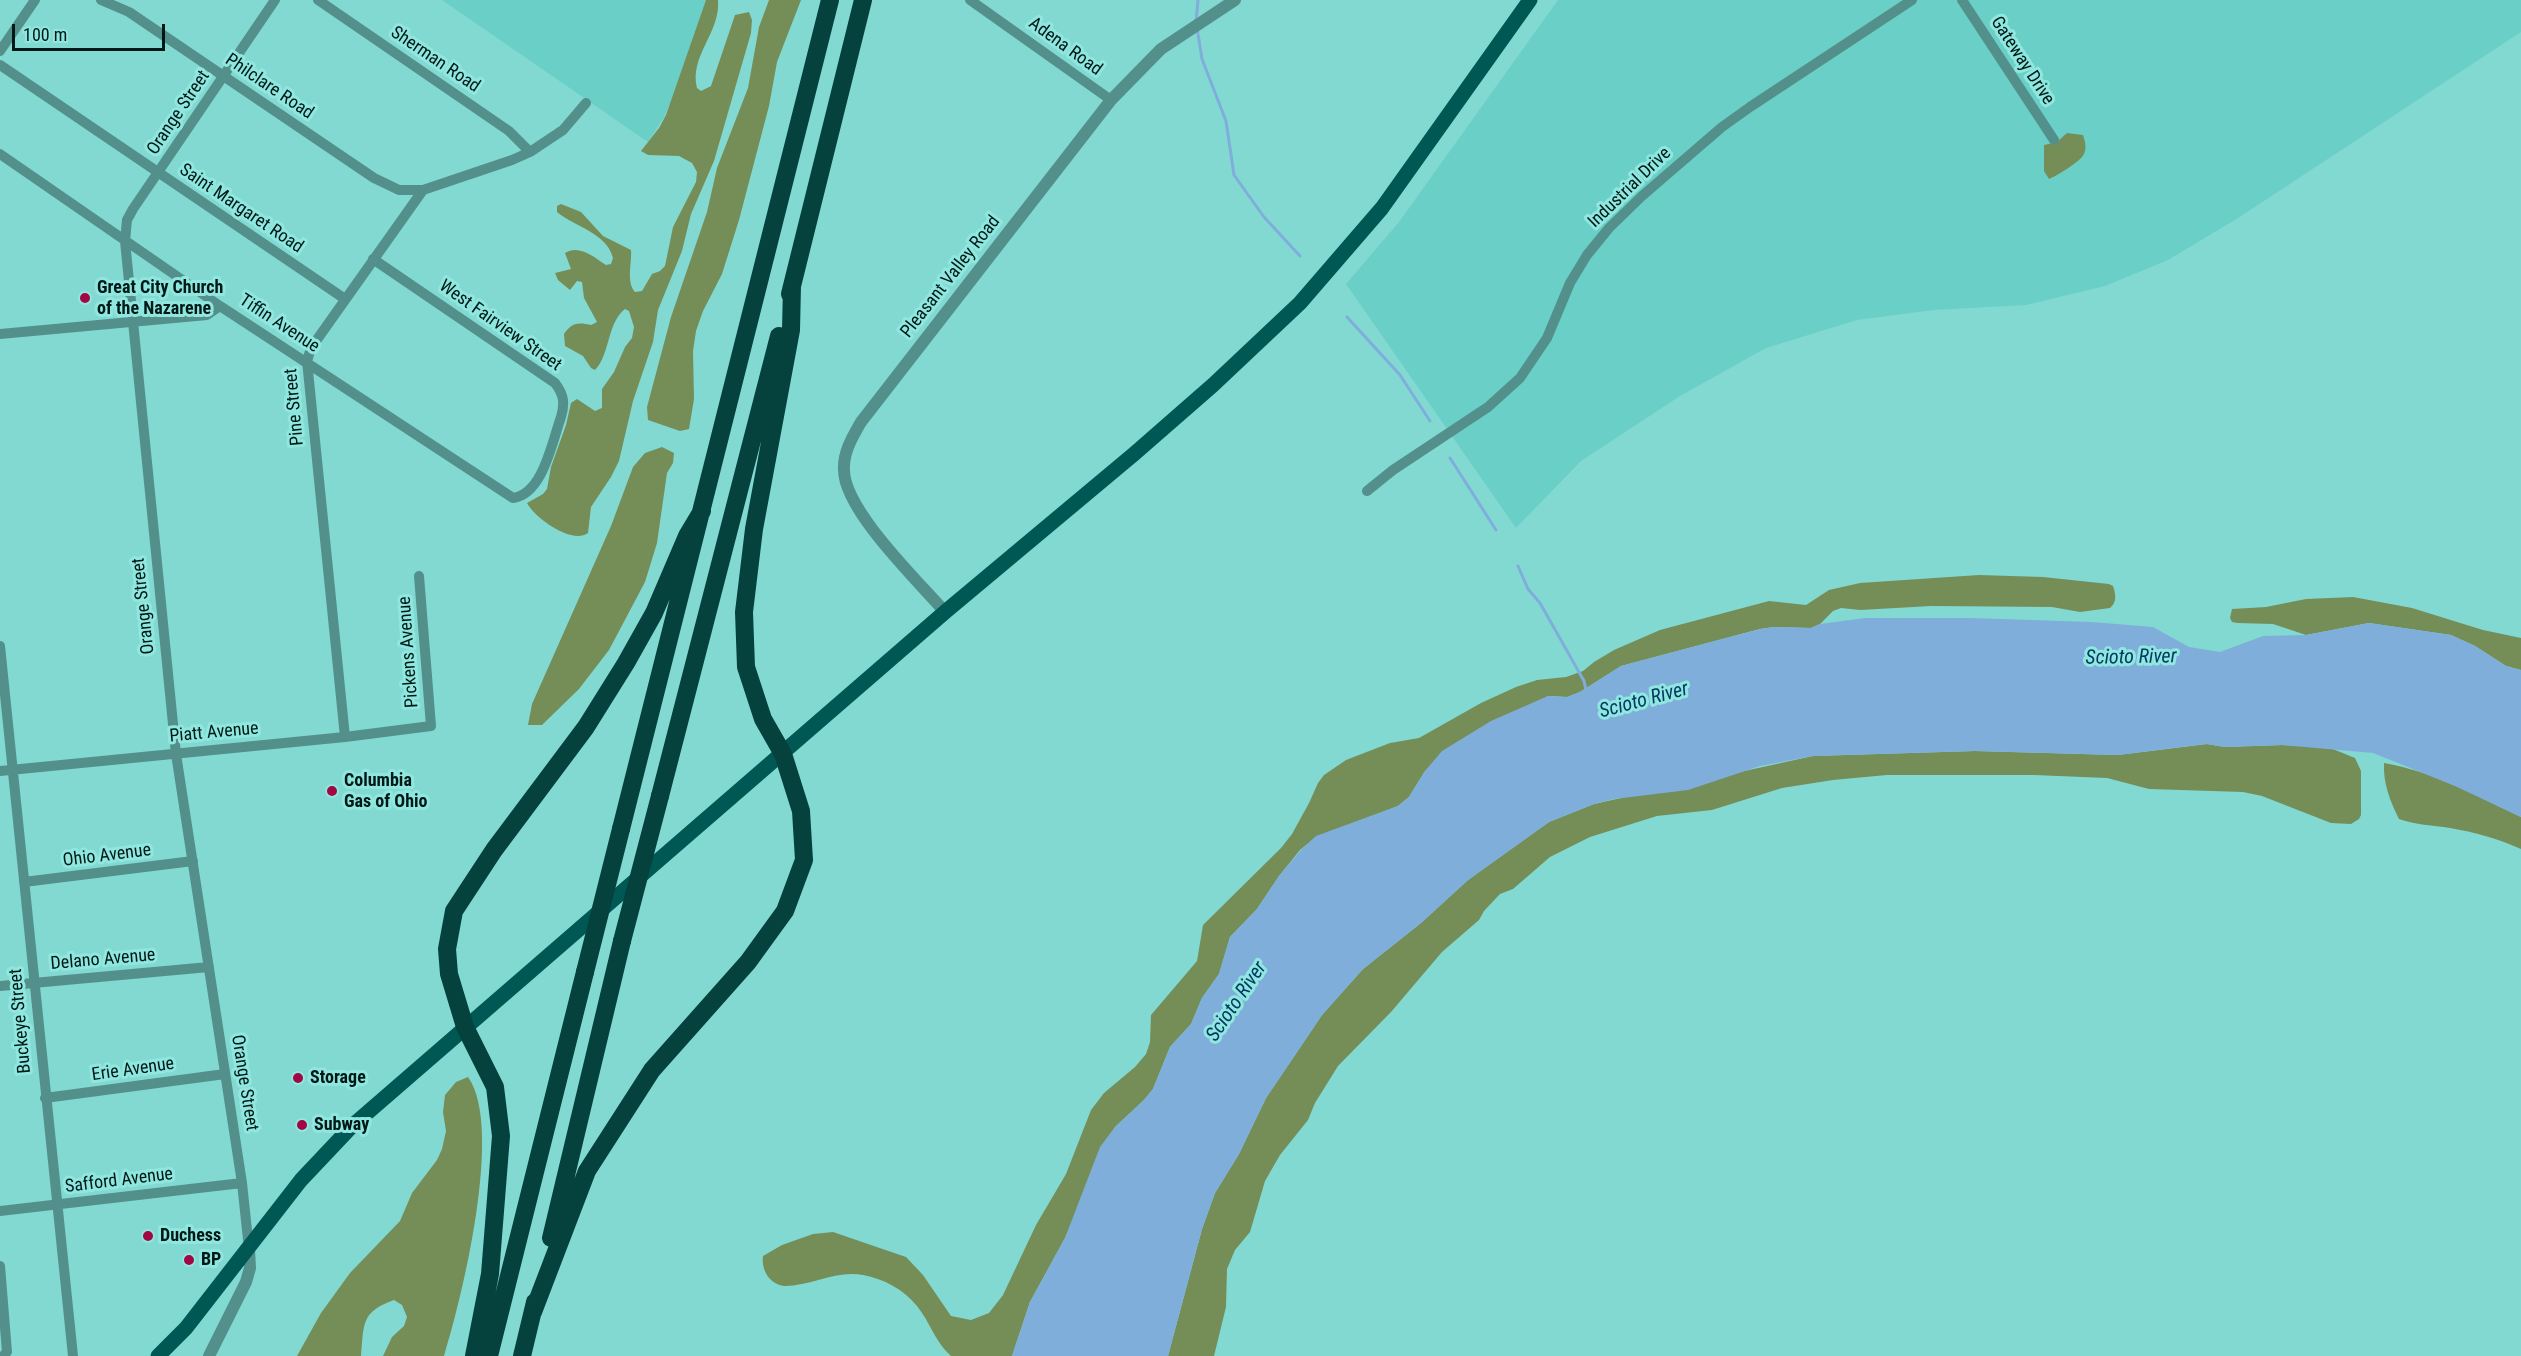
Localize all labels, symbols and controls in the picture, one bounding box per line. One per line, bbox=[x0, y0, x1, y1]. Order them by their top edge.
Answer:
scale bar bbox=[15, 12, 168, 50]
street label: Adena Road bbox=[1024, 13, 1106, 81]
street label: Gateway Drive bbox=[1986, 13, 2058, 109]
street label: Sherman Road bbox=[386, 22, 484, 98]
text: 100 m bbox=[23, 24, 67, 45]
street label: Philclare Road bbox=[221, 50, 317, 124]
street label: Orange Street bbox=[143, 67, 215, 159]
street label: Industrial Drive bbox=[1584, 143, 1676, 233]
street label: Saint Margaret Road bbox=[175, 160, 307, 258]
street label: Pleasant Valley Road bbox=[897, 212, 1005, 342]
street label: West Fairview Street bbox=[435, 276, 565, 376]
place label: Great City Church of the Nazarene bbox=[97, 277, 223, 320]
street label: Tiffin Avenue bbox=[235, 290, 323, 358]
marker: Great City Church of the Nazarene bbox=[78, 291, 92, 305]
street label: Pine Street bbox=[281, 367, 309, 447]
street label: Orange Street bbox=[128, 557, 160, 655]
street label: Pickens Avenue bbox=[394, 596, 424, 708]
water label: Scioto River bbox=[2085, 645, 2177, 671]
water label: Scioto River bbox=[1597, 678, 1691, 724]
street label: Piatt Avenue bbox=[169, 718, 259, 748]
place label: Columbia Gas of Ohio bbox=[344, 770, 428, 812]
marker: Columbia Gas of Ohio bbox=[325, 784, 339, 798]
street label: Ohio Avenue bbox=[62, 840, 152, 872]
street label: Delano Avenue bbox=[50, 945, 156, 975]
water label: Scioto River bbox=[1202, 958, 1272, 1046]
street label: Buckeye Street bbox=[6, 968, 36, 1074]
street label: Orange Street bbox=[226, 1033, 262, 1133]
street label: Erie Avenue bbox=[90, 1054, 176, 1086]
place label: Storage bbox=[310, 1067, 366, 1089]
marker: Storage bbox=[291, 1071, 305, 1085]
place label: Subway bbox=[314, 1114, 369, 1136]
marker: Subway bbox=[295, 1118, 309, 1132]
street label: Safford Avenue bbox=[64, 1164, 174, 1198]
place label: Duchess bbox=[160, 1225, 221, 1247]
marker: Duchess bbox=[141, 1229, 155, 1243]
place label: BP bbox=[201, 1249, 221, 1271]
marker: BP bbox=[182, 1253, 196, 1267]

